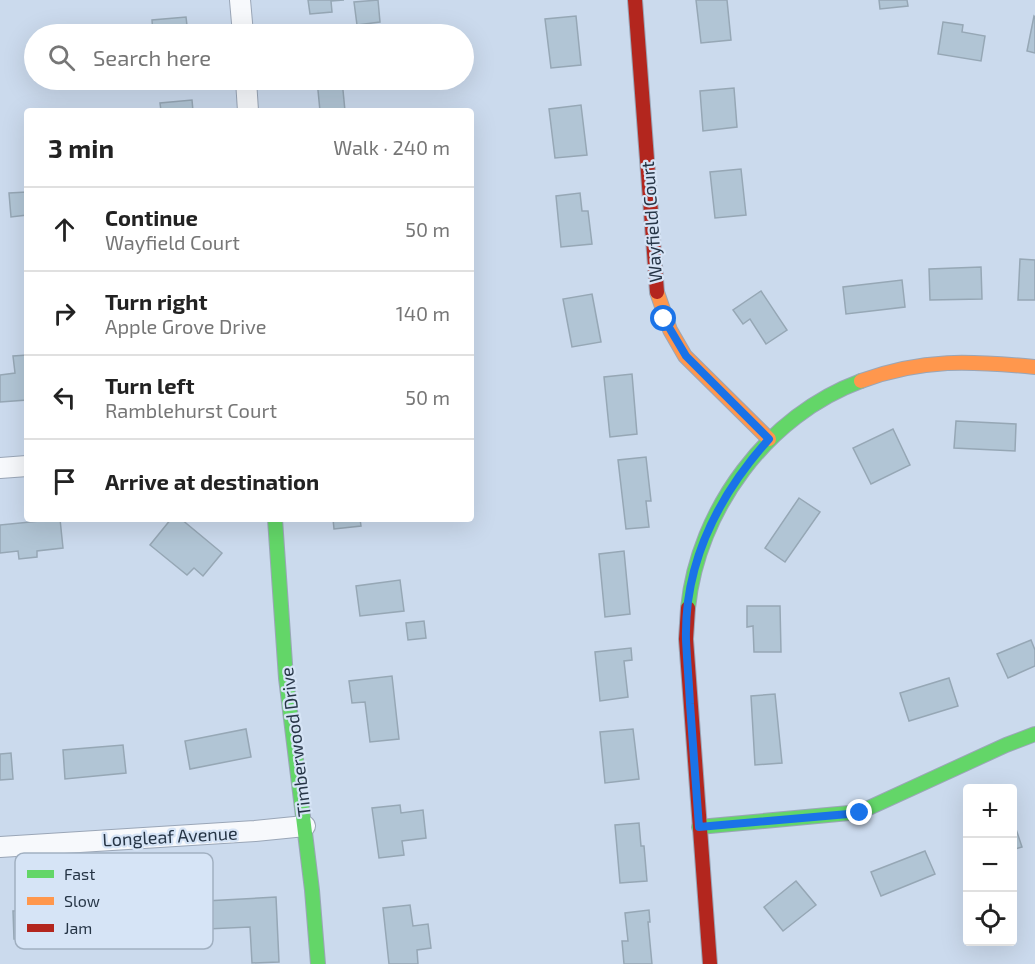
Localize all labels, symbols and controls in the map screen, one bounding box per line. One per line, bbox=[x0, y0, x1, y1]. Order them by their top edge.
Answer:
search box bbox=[24, 24, 474, 90]
icon: search bbox=[45, 41, 78, 74]
text: Search here bbox=[93, 44, 211, 70]
text: 3 min bbox=[48, 132, 114, 163]
text: Walk · 240 m bbox=[333, 135, 450, 159]
street label: Wayfield Court bbox=[636, 161, 666, 283]
text: Continue bbox=[105, 204, 198, 230]
icon: ahead bbox=[48, 213, 81, 246]
text: 50 m bbox=[405, 217, 450, 241]
text: Wayfield Court bbox=[105, 230, 240, 254]
text: Turn right bbox=[105, 288, 207, 314]
icon: right bbox=[48, 297, 81, 330]
text: 140 m bbox=[396, 301, 450, 325]
route start bbox=[650, 305, 676, 331]
text: Apple Grove Drive bbox=[105, 314, 267, 338]
text: Turn left bbox=[105, 372, 194, 398]
icon: left bbox=[48, 381, 81, 414]
text: 50 m bbox=[405, 385, 450, 409]
text: Ramblehurst Court bbox=[105, 398, 277, 422]
icon: arrive bbox=[48, 465, 81, 498]
text: Arrive at destination bbox=[105, 468, 319, 494]
street label: Timberwood Drive bbox=[275, 666, 315, 818]
map controls bbox=[963, 784, 1017, 946]
button: + bbox=[963, 784, 1017, 838]
route end bbox=[846, 799, 872, 825]
street label: Longleaf Avenue bbox=[102, 821, 238, 851]
button: − bbox=[963, 838, 1017, 892]
legend bbox=[15, 853, 213, 949]
text: Fast bbox=[64, 864, 95, 883]
text: Slow bbox=[64, 891, 100, 910]
button: locate bbox=[963, 892, 1017, 946]
text: Jam bbox=[64, 918, 92, 937]

